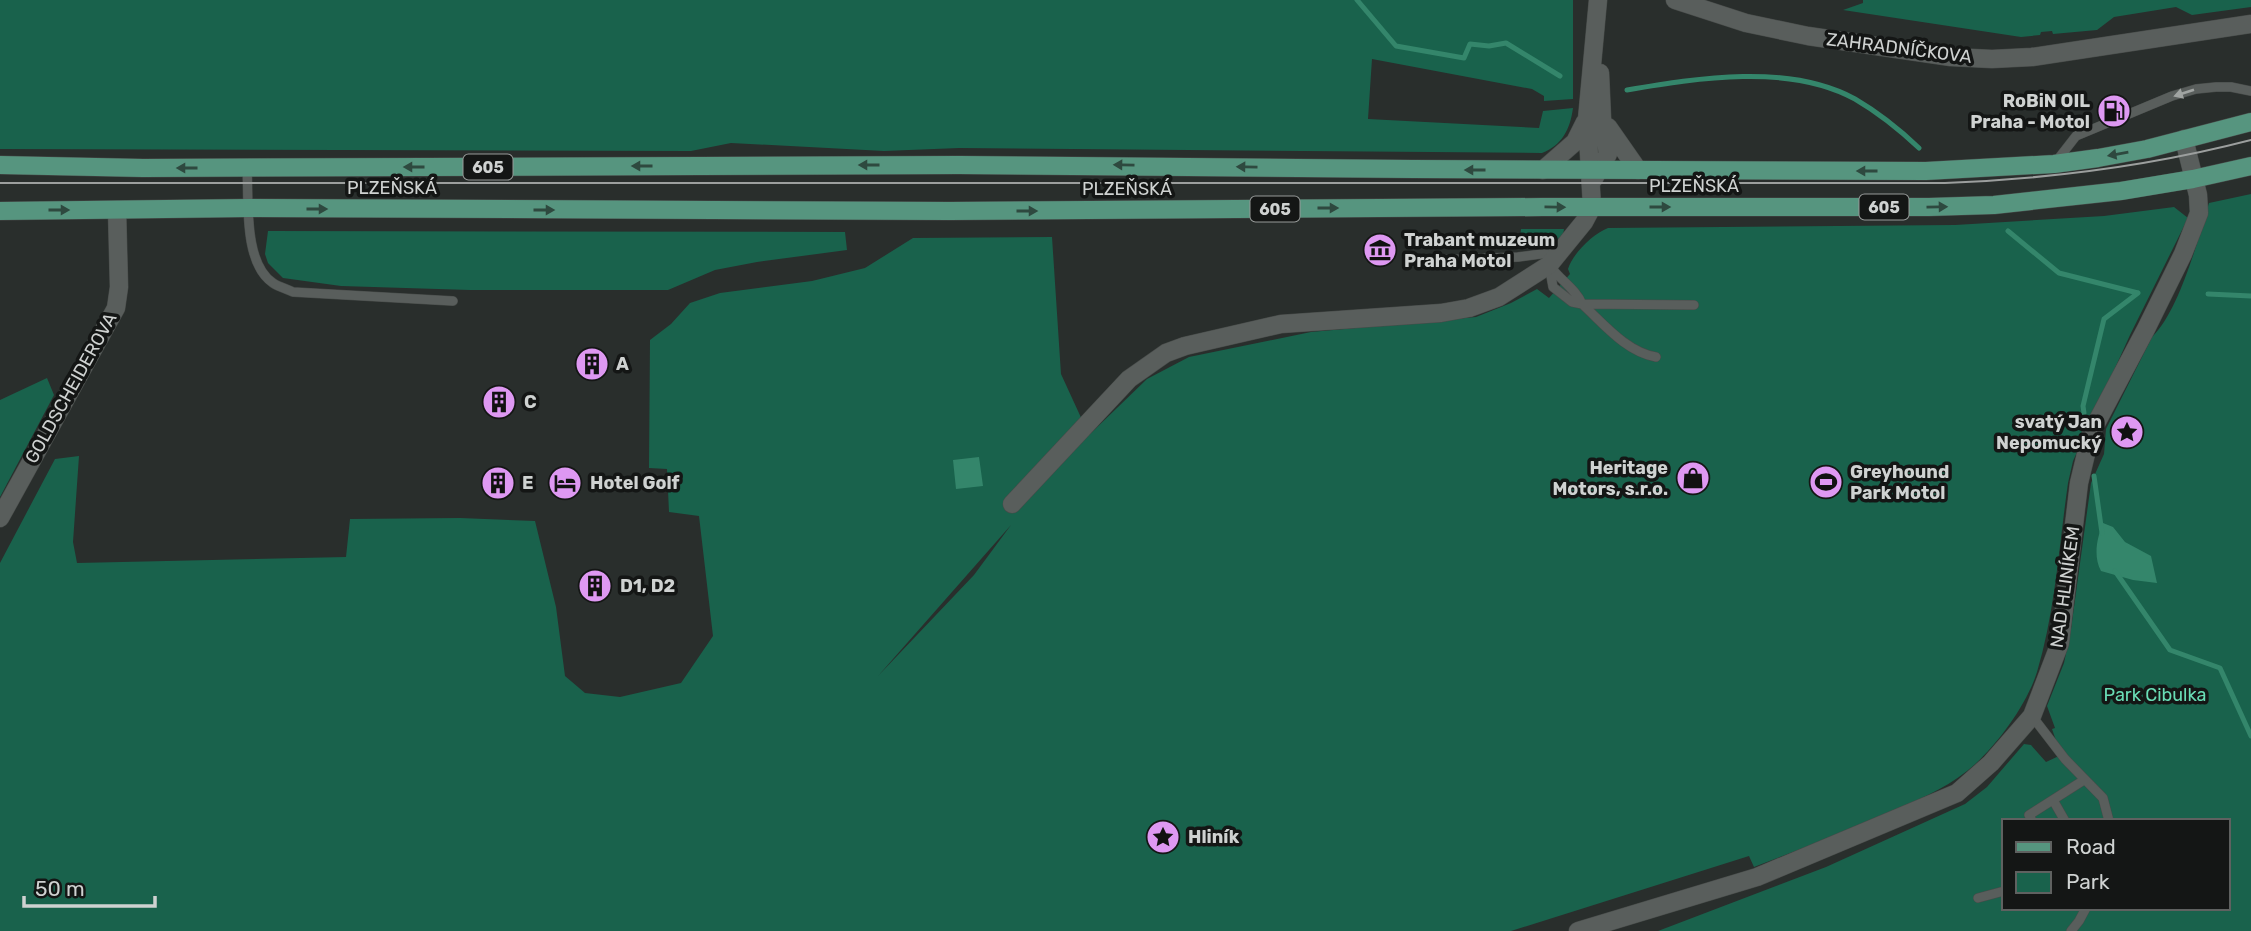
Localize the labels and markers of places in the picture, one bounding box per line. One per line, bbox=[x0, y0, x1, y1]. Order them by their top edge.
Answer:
place label: RoBiN OIL Praha - Motol bbox=[1970, 90, 2090, 133]
fuel station icon: RoBiN OIL Praha - Motol bbox=[2095, 92, 2133, 130]
place label: Trabant muzeum Praha Motol bbox=[1404, 229, 1555, 272]
museum icon: Trabant muzeum Praha Motol bbox=[1361, 231, 1399, 269]
building icon: A bbox=[573, 345, 611, 383]
place label: A bbox=[616, 353, 629, 375]
building icon: C bbox=[480, 383, 518, 421]
place label: C bbox=[524, 391, 537, 413]
place label: svatý Jan Nepomucký bbox=[1996, 411, 2102, 454]
place icon: svatý Jan Nepomucký bbox=[2108, 413, 2146, 451]
place label: Heritage Motors, s.r.o. bbox=[1552, 457, 1668, 500]
shop icon: Heritage Motors, s.r.o. bbox=[1674, 459, 1712, 497]
place label: Greyhound Park Motol bbox=[1850, 461, 1949, 504]
sports icon: Greyhound Park Motol bbox=[1807, 463, 1845, 501]
building icon: E bbox=[479, 464, 517, 502]
hotel icon: Hotel Golf bbox=[546, 464, 584, 502]
place label: E bbox=[522, 472, 534, 494]
place label: Hotel Golf bbox=[590, 472, 680, 494]
building icon: D1, D2 bbox=[576, 567, 614, 605]
place label: D1, D2 bbox=[620, 575, 675, 597]
place icon: Hliník bbox=[1144, 818, 1182, 856]
place label: Hliník bbox=[1188, 826, 1240, 848]

